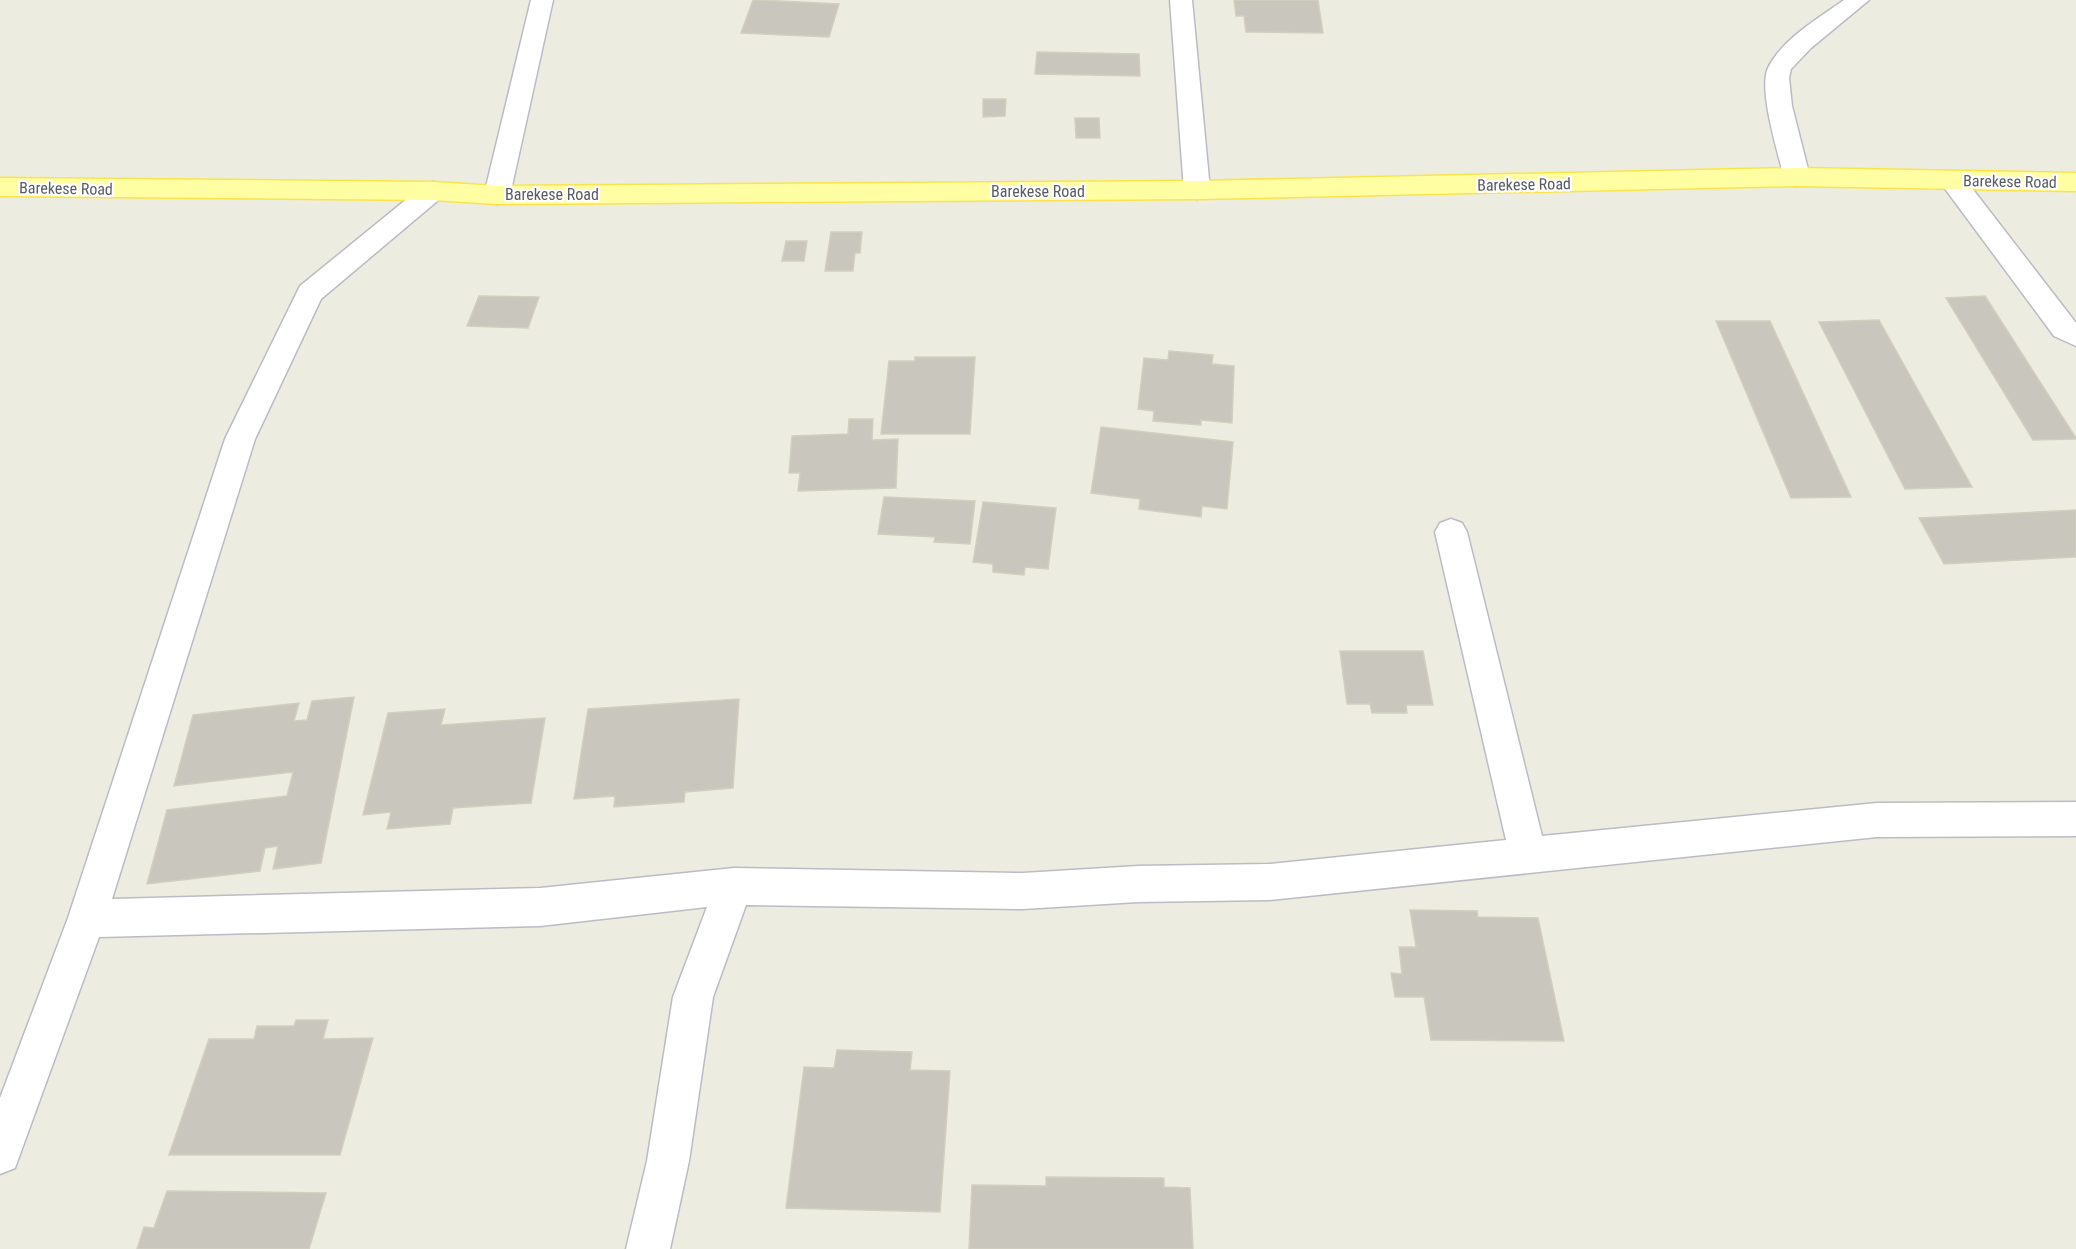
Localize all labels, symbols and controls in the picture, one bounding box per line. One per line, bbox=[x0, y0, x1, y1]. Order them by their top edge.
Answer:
street label: Barekese Road bbox=[1963, 171, 2057, 192]
street label: Barekese Road bbox=[1477, 174, 1571, 195]
street label: Barekese Road bbox=[19, 178, 113, 199]
street label: Barekese Road bbox=[991, 182, 1085, 201]
street label: Barekese Road bbox=[505, 185, 599, 204]

